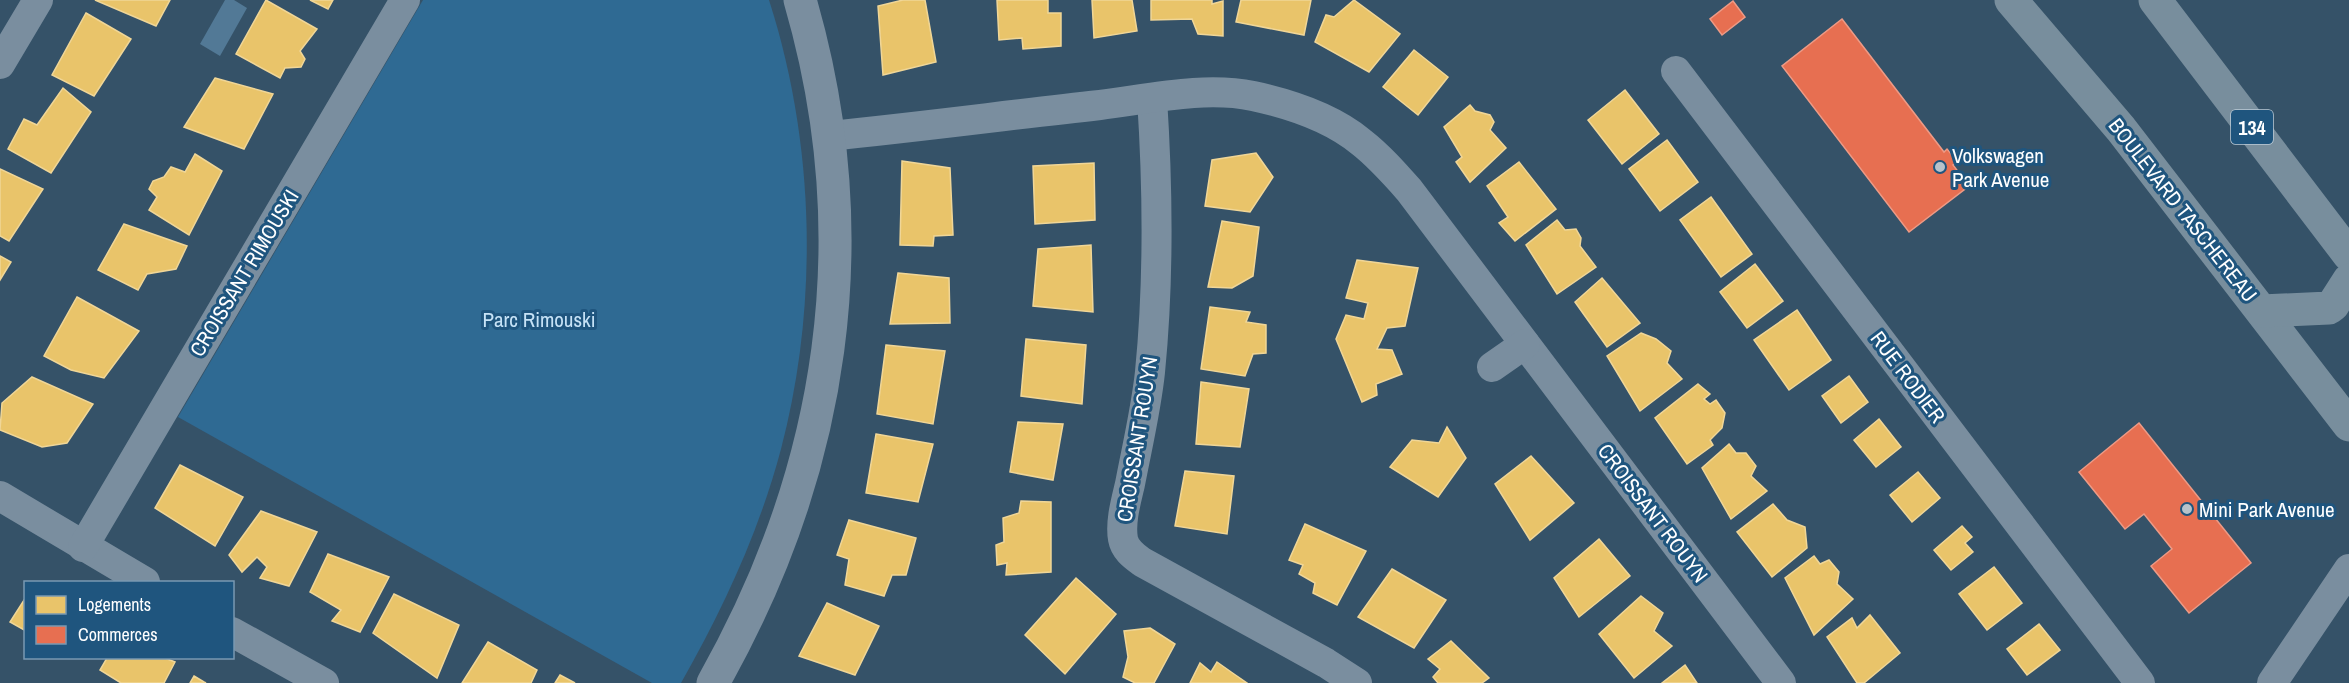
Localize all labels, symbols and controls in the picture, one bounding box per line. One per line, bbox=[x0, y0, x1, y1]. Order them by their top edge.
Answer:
road number: 134 bbox=[2231, 110, 2273, 144]
street label: BOULEVARD TASCHEREAU bbox=[2102, 112, 2264, 308]
place label: Volkswagen Park Avenue bbox=[1952, 141, 2049, 194]
marker: Volkswagen Park Avenue bbox=[1933, 160, 1947, 174]
street label: CROISSANT RIMOUSKI bbox=[183, 184, 305, 362]
park label: Parc Rimouski bbox=[483, 305, 595, 334]
street label: RUE RODIER bbox=[1864, 325, 1952, 429]
street label: CROISSANT ROUYN bbox=[1110, 354, 1164, 524]
street label: CROISSANT ROUYN bbox=[1591, 438, 1715, 588]
place label: Mini Park Avenue bbox=[2199, 495, 2335, 524]
marker: Mini Park Avenue bbox=[2180, 502, 2194, 516]
legend bbox=[24, 581, 234, 659]
text: Logements bbox=[78, 592, 151, 617]
text: Commerces bbox=[78, 622, 158, 647]

